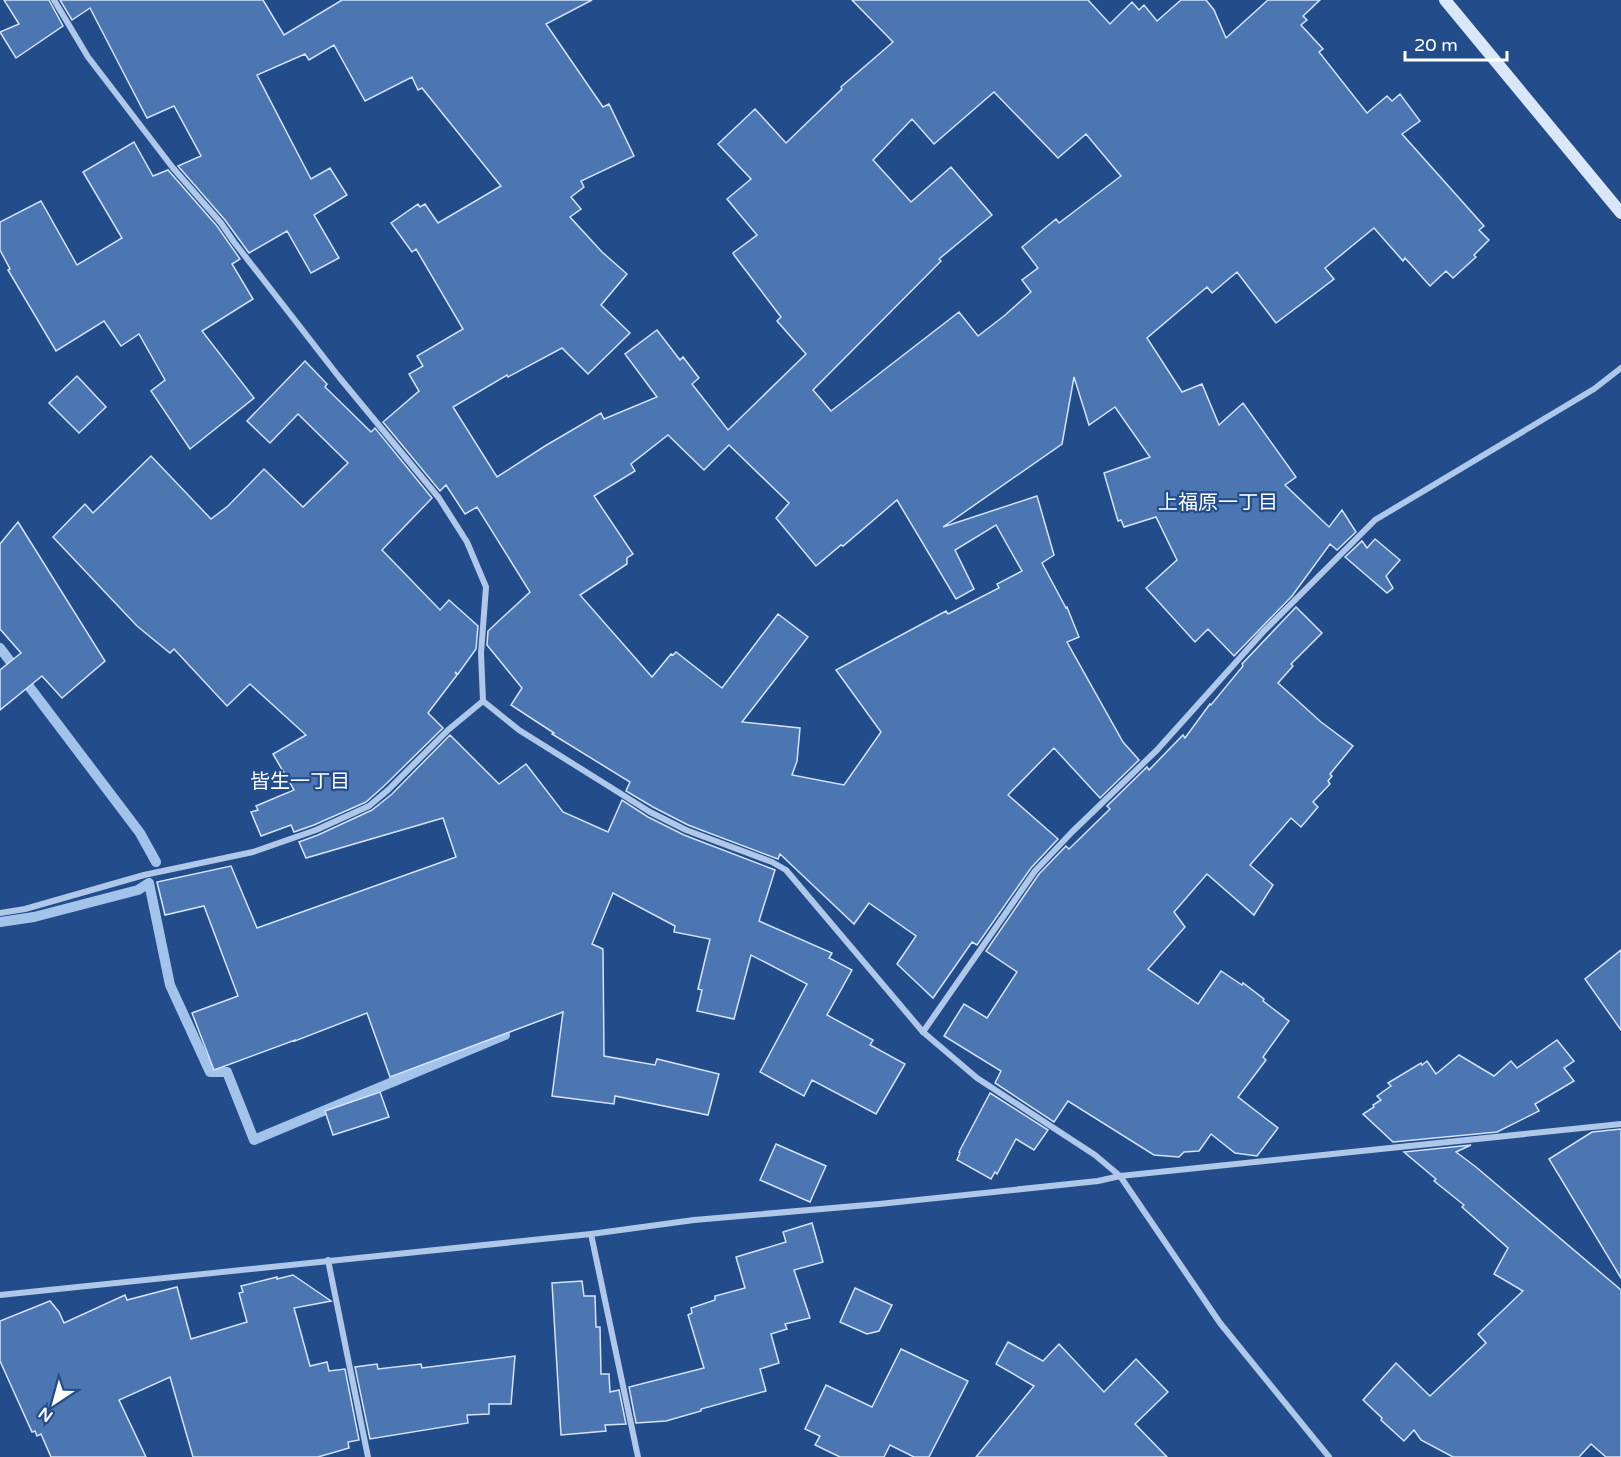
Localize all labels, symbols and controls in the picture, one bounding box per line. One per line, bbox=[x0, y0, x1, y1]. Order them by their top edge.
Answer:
scale bar bbox=[1405, 24, 1507, 62]
text: 20 m bbox=[1414, 34, 1458, 56]
district label: 上福原一丁目 bbox=[1158, 491, 1278, 515]
district label: 皆生一丁目 bbox=[250, 770, 350, 794]
north arrow bbox=[24, 1373, 84, 1433]
text: N bbox=[35, 1402, 57, 1426]

